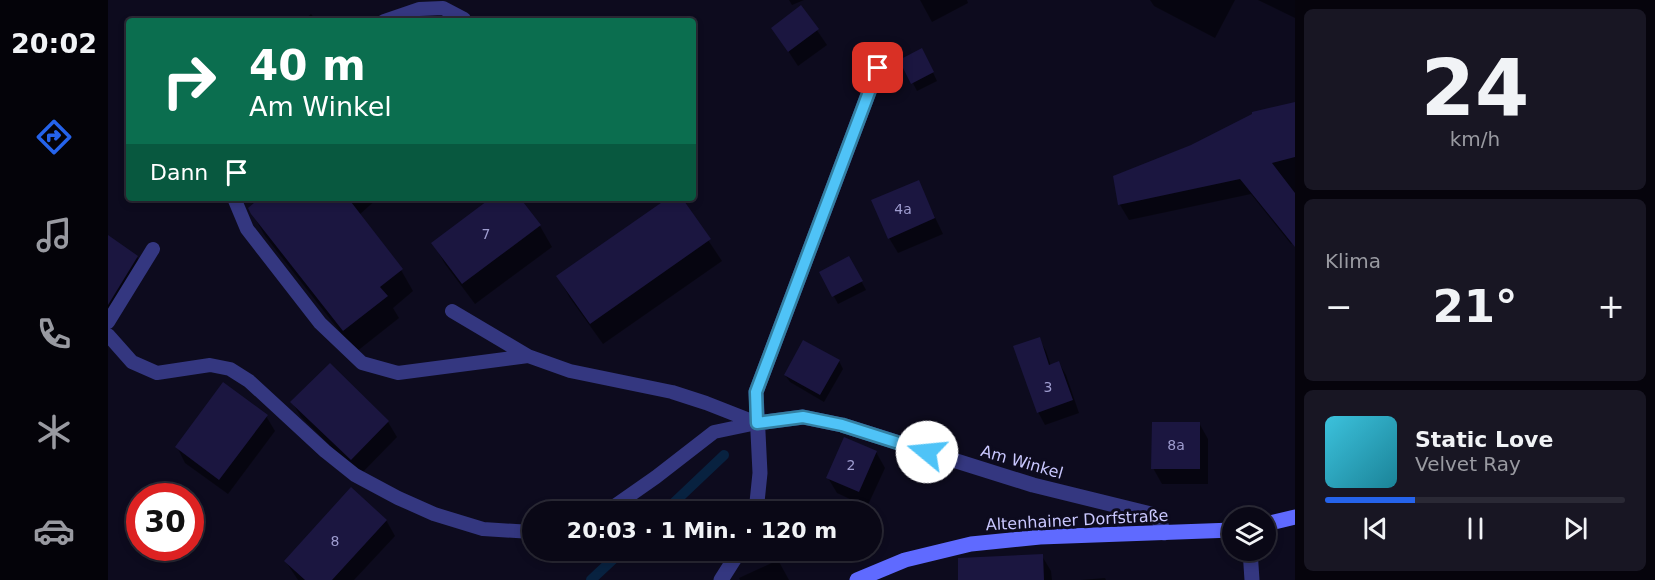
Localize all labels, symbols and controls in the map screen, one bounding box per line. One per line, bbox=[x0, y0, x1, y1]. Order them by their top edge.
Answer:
text: 20:02 bbox=[11, 28, 97, 59]
text: 40 m bbox=[249, 41, 366, 90]
icon: right bbox=[150, 42, 228, 120]
pin bbox=[852, 42, 903, 93]
text: 24 bbox=[1421, 43, 1529, 133]
icon: arrive bbox=[861, 51, 894, 84]
text: Am Winkel bbox=[249, 91, 392, 122]
icon: directions bbox=[33, 116, 75, 158]
text: km/h bbox=[1450, 127, 1500, 151]
icon: arrive bbox=[220, 156, 253, 189]
text: Dann bbox=[150, 160, 208, 185]
house number: 4a bbox=[894, 201, 912, 217]
icon: music bbox=[33, 214, 75, 256]
house number: 7 bbox=[482, 226, 490, 242]
text: Klima bbox=[1325, 249, 1381, 273]
text: 21° bbox=[1432, 280, 1518, 333]
text: − bbox=[1325, 287, 1353, 326]
text: + bbox=[1597, 287, 1625, 326]
icon: phone bbox=[33, 313, 75, 355]
house number: 3 bbox=[1044, 379, 1052, 395]
icon: climate bbox=[33, 411, 75, 453]
position arrow bbox=[895, 420, 959, 484]
text: Static Love bbox=[1415, 427, 1553, 452]
house number: 8a bbox=[1167, 437, 1185, 453]
street label: Am Winkel bbox=[979, 441, 1065, 483]
text: Velvet Ray bbox=[1415, 452, 1521, 476]
house number: 2 bbox=[847, 457, 855, 473]
speed limit sign: 30 bbox=[126, 483, 204, 561]
street label: Altenhainer Dorfstraße bbox=[985, 506, 1169, 534]
map controls bbox=[1222, 507, 1276, 561]
button: layers bbox=[1222, 507, 1276, 561]
icon: car bbox=[33, 510, 75, 552]
icon: previous bbox=[1359, 512, 1392, 545]
icon: pause bbox=[1459, 512, 1492, 545]
icon: next bbox=[1559, 512, 1592, 545]
text: 20:03 · 1 Min. · 120 m bbox=[567, 518, 837, 543]
house number: 8 bbox=[331, 533, 339, 549]

